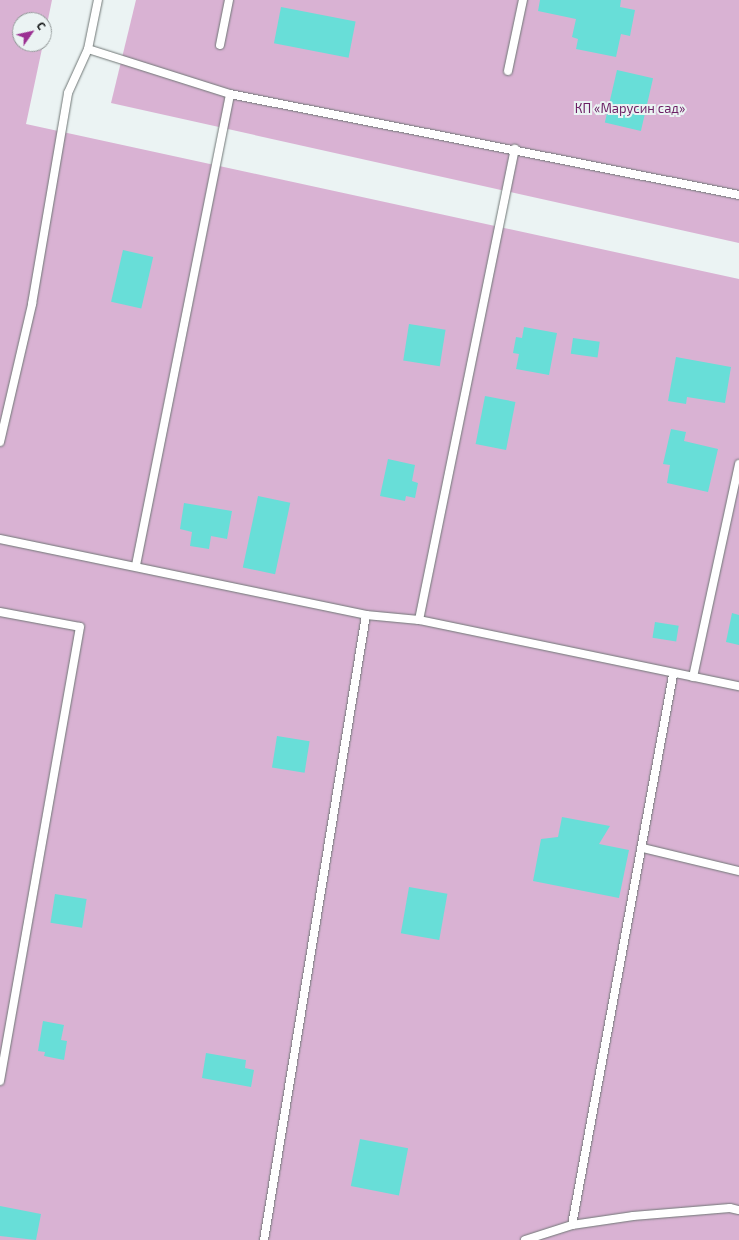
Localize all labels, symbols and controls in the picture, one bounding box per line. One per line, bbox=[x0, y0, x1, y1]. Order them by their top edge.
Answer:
north arrow bbox=[12, 12, 52, 52]
text: С bbox=[34, 19, 49, 32]
park label: КП «Марусин сад» bbox=[575, 100, 685, 116]

